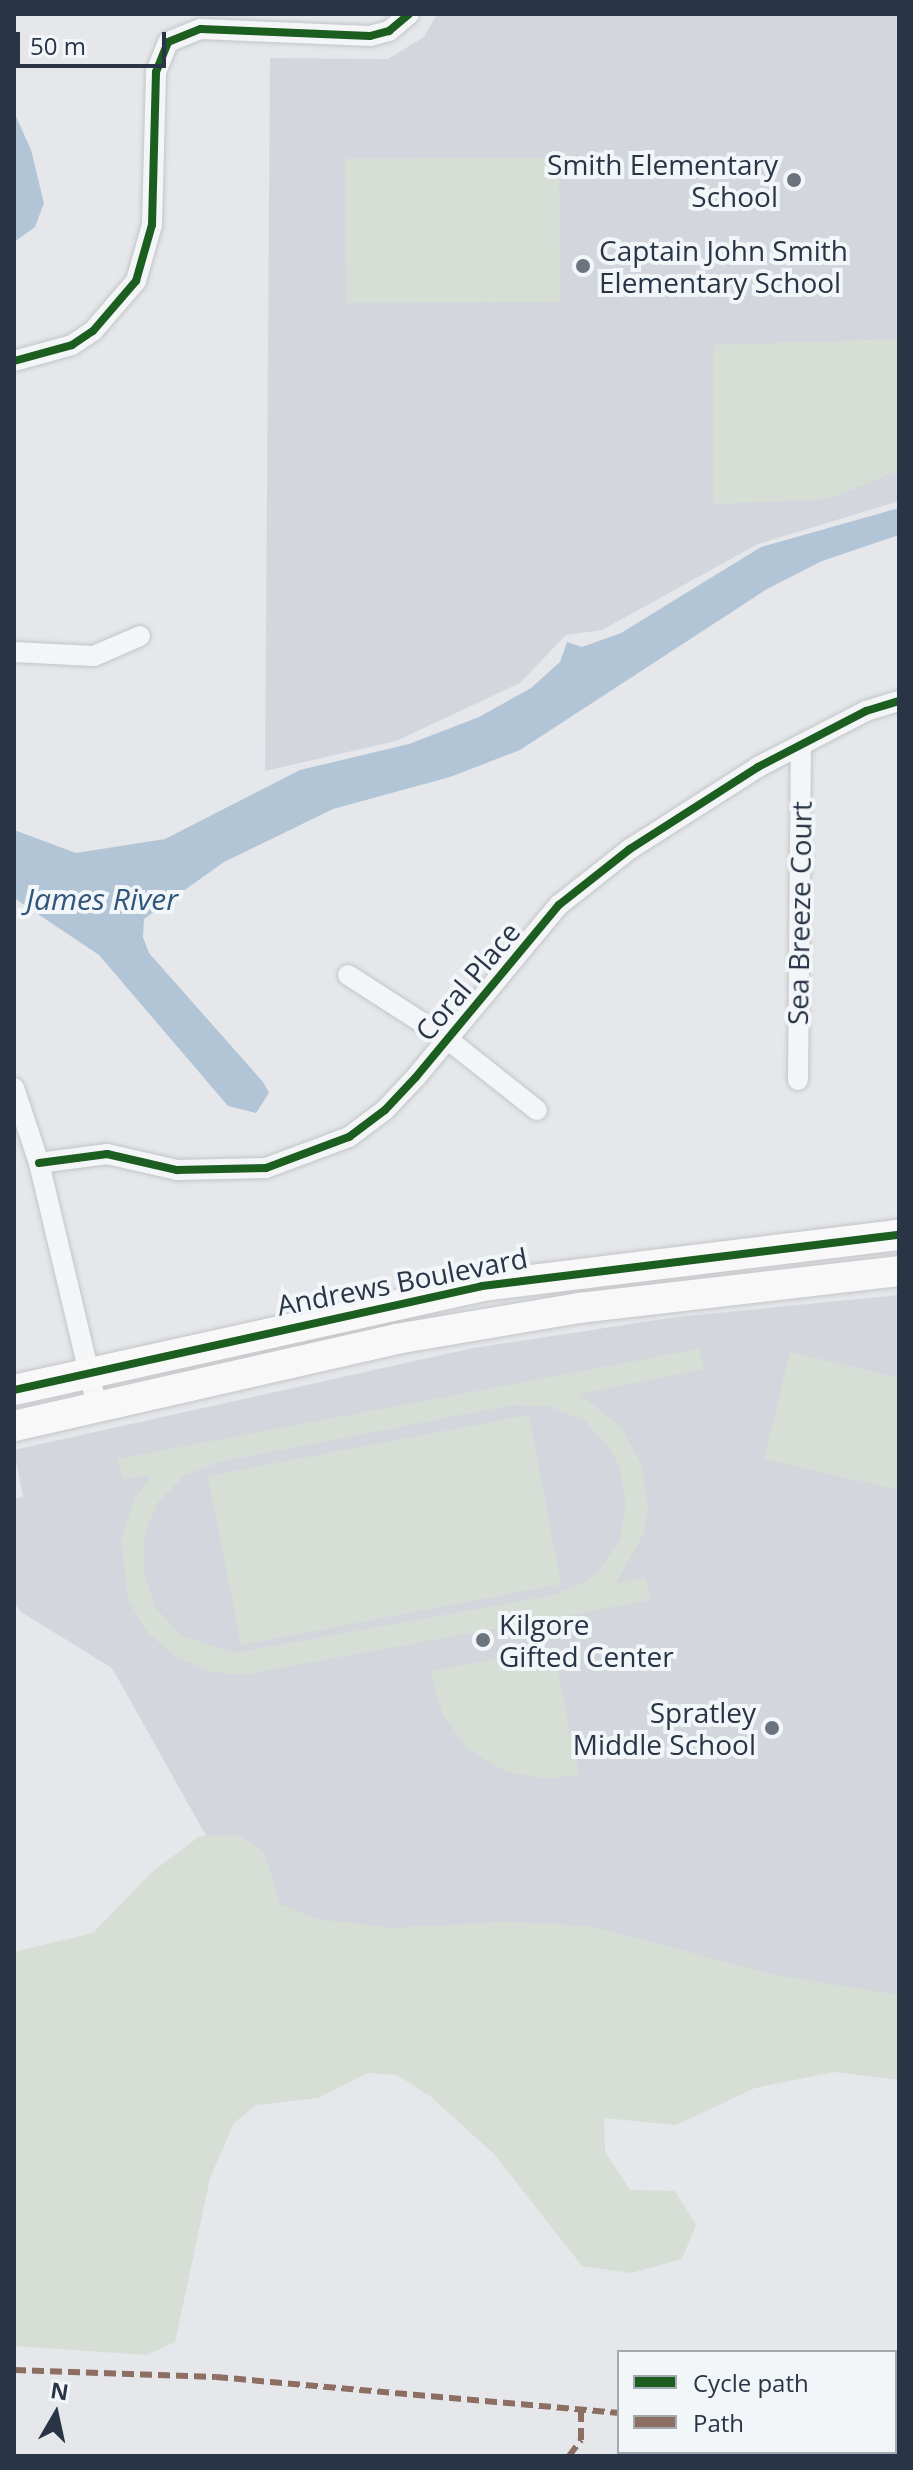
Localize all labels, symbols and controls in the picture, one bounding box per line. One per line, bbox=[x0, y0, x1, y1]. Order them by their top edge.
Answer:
scale bar bbox=[20, 16, 170, 66]
text: 50 m bbox=[30, 29, 86, 62]
place label: Smith Elementary School bbox=[547, 147, 778, 213]
marker: Smith Elementary School bbox=[785, 171, 803, 189]
place label: Captain John Smith Elementary School bbox=[599, 233, 848, 299]
marker: Captain John Smith Elementary School bbox=[574, 257, 592, 275]
street label: Sea Breeze Court bbox=[780, 801, 818, 1025]
water label: James River bbox=[26, 881, 178, 917]
street label: Coral Place bbox=[408, 915, 526, 1047]
street label: Andrews Boulevard bbox=[274, 1240, 530, 1322]
place label: Kilgore Gifted Center bbox=[499, 1607, 674, 1673]
marker: Kilgore Gifted Center bbox=[474, 1631, 492, 1649]
place label: Spratley Middle School bbox=[573, 1695, 756, 1761]
marker: Spratley Middle School bbox=[763, 1719, 781, 1737]
legend bbox=[617, 2350, 897, 2454]
text: Cycle path bbox=[693, 2366, 809, 2399]
north arrow bbox=[16, 2374, 96, 2454]
text: N bbox=[49, 2374, 71, 2407]
text: Path bbox=[693, 2406, 744, 2439]

